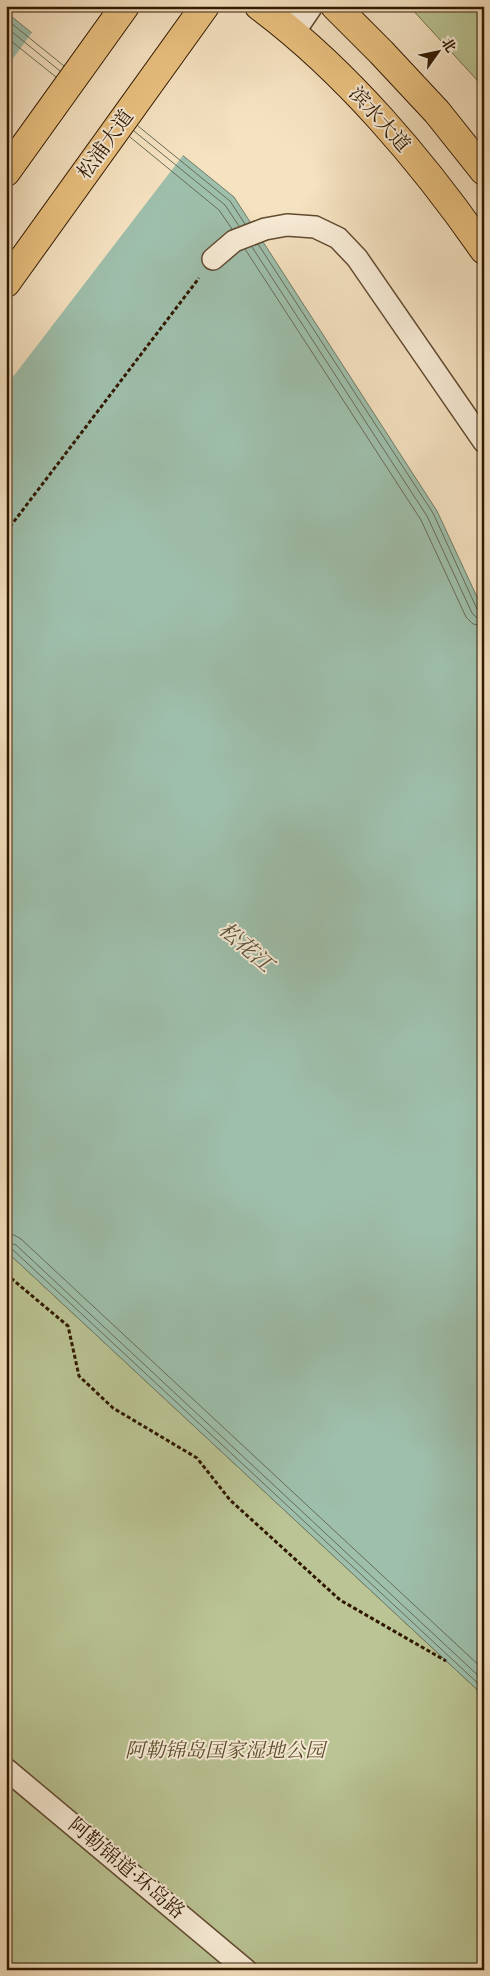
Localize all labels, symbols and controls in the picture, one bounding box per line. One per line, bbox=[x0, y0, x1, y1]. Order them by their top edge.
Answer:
north arrow bbox=[412, 28, 462, 78]
text: 北 bbox=[437, 35, 459, 56]
street label: 滨水大道 bbox=[343, 82, 415, 158]
street label: 松浦大道 bbox=[72, 105, 140, 185]
water label: 松花江 bbox=[212, 917, 280, 981]
park label: 阿勒锦岛国家湿地公园 bbox=[125, 1739, 328, 1764]
street label: 阿勒锦道·环岛路 bbox=[63, 1813, 189, 1925]

